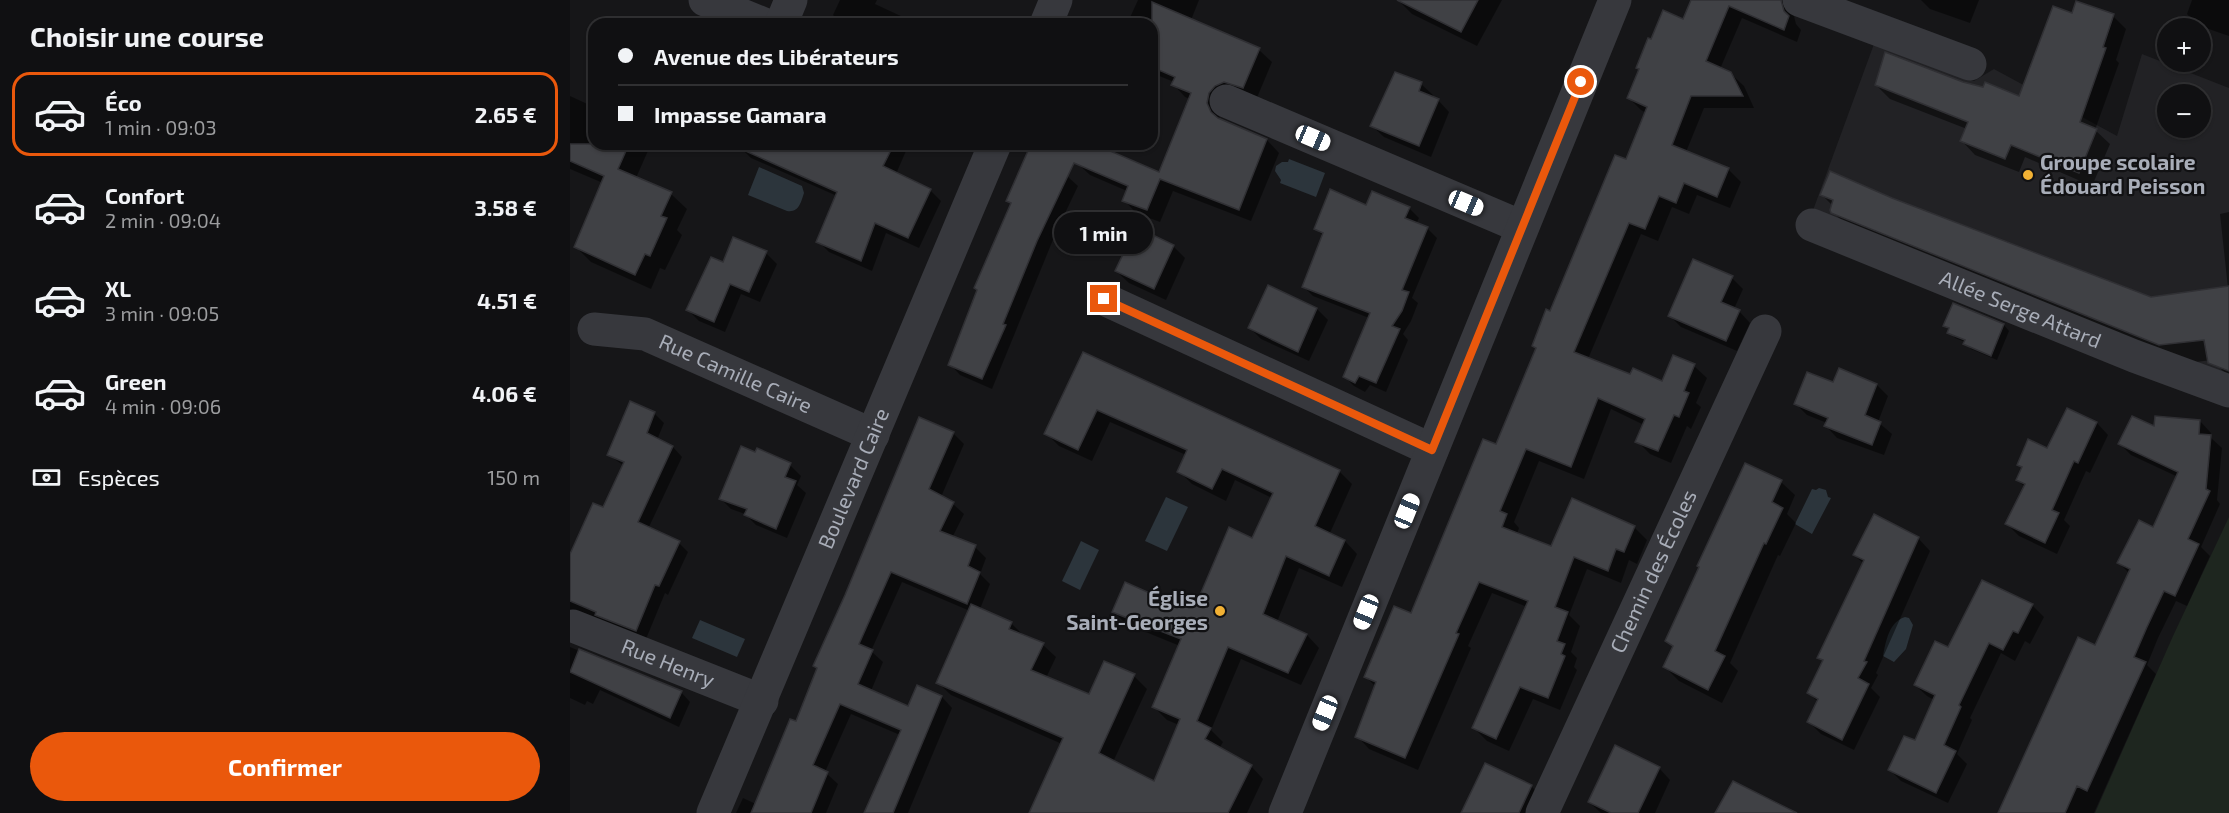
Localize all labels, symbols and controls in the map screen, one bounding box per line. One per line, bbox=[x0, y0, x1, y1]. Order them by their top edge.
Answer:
map controls bbox=[2157, 18, 2211, 138]
button: + bbox=[2157, 18, 2211, 72]
text: Choisir une course bbox=[30, 20, 264, 52]
text: Avenue des Libérateurs bbox=[654, 43, 899, 69]
route start bbox=[1567, 68, 1594, 95]
button: − bbox=[2157, 84, 2211, 138]
icon: car bbox=[33, 87, 87, 141]
text: Éco bbox=[105, 89, 142, 115]
text: 2.65 € bbox=[475, 101, 537, 127]
text: Impasse Gamara bbox=[654, 101, 827, 127]
text: 1 min · 09:03 bbox=[105, 115, 217, 139]
car bbox=[1293, 123, 1333, 153]
place label: Groupe scolaire Édouard Peisson bbox=[2040, 149, 2205, 198]
marker: Groupe scolaire Édouard Peisson bbox=[2021, 168, 2035, 182]
icon: car bbox=[33, 180, 87, 234]
text: Confort bbox=[105, 182, 184, 208]
car bbox=[1446, 188, 1486, 218]
text: 3.58 € bbox=[474, 194, 537, 220]
text: 2 min · 09:04 bbox=[105, 208, 221, 232]
callout: 1 min bbox=[1054, 212, 1154, 254]
text: 1 min bbox=[1079, 221, 1128, 245]
street label: Allée Serge Attard bbox=[1937, 264, 2105, 352]
icon: car bbox=[33, 273, 87, 327]
text: XL bbox=[105, 275, 131, 301]
route end bbox=[1090, 285, 1117, 312]
text: 4.51 € bbox=[477, 287, 537, 313]
text: 3 min · 09:05 bbox=[105, 301, 219, 325]
street label: Rue Camille Caire bbox=[656, 328, 816, 417]
icon: car bbox=[33, 366, 87, 420]
text: Green bbox=[105, 368, 167, 394]
text: 4.06 € bbox=[472, 380, 537, 406]
text: 4 min · 09:06 bbox=[105, 394, 221, 418]
street label: Boulevard Caire bbox=[812, 404, 893, 552]
icon: cash bbox=[30, 461, 63, 494]
text: Espèces bbox=[78, 464, 160, 490]
text: 150 m bbox=[487, 465, 540, 489]
street label: Chemin des Écoles bbox=[1604, 486, 1701, 656]
car bbox=[1392, 491, 1422, 531]
place label: Église Saint-Georges bbox=[1066, 585, 1208, 634]
car bbox=[1351, 592, 1381, 632]
marker: Église Saint-Georges bbox=[1213, 604, 1227, 618]
street label: Rue Henry bbox=[618, 633, 719, 692]
car bbox=[1310, 693, 1340, 733]
button: Confirmer bbox=[30, 732, 540, 801]

